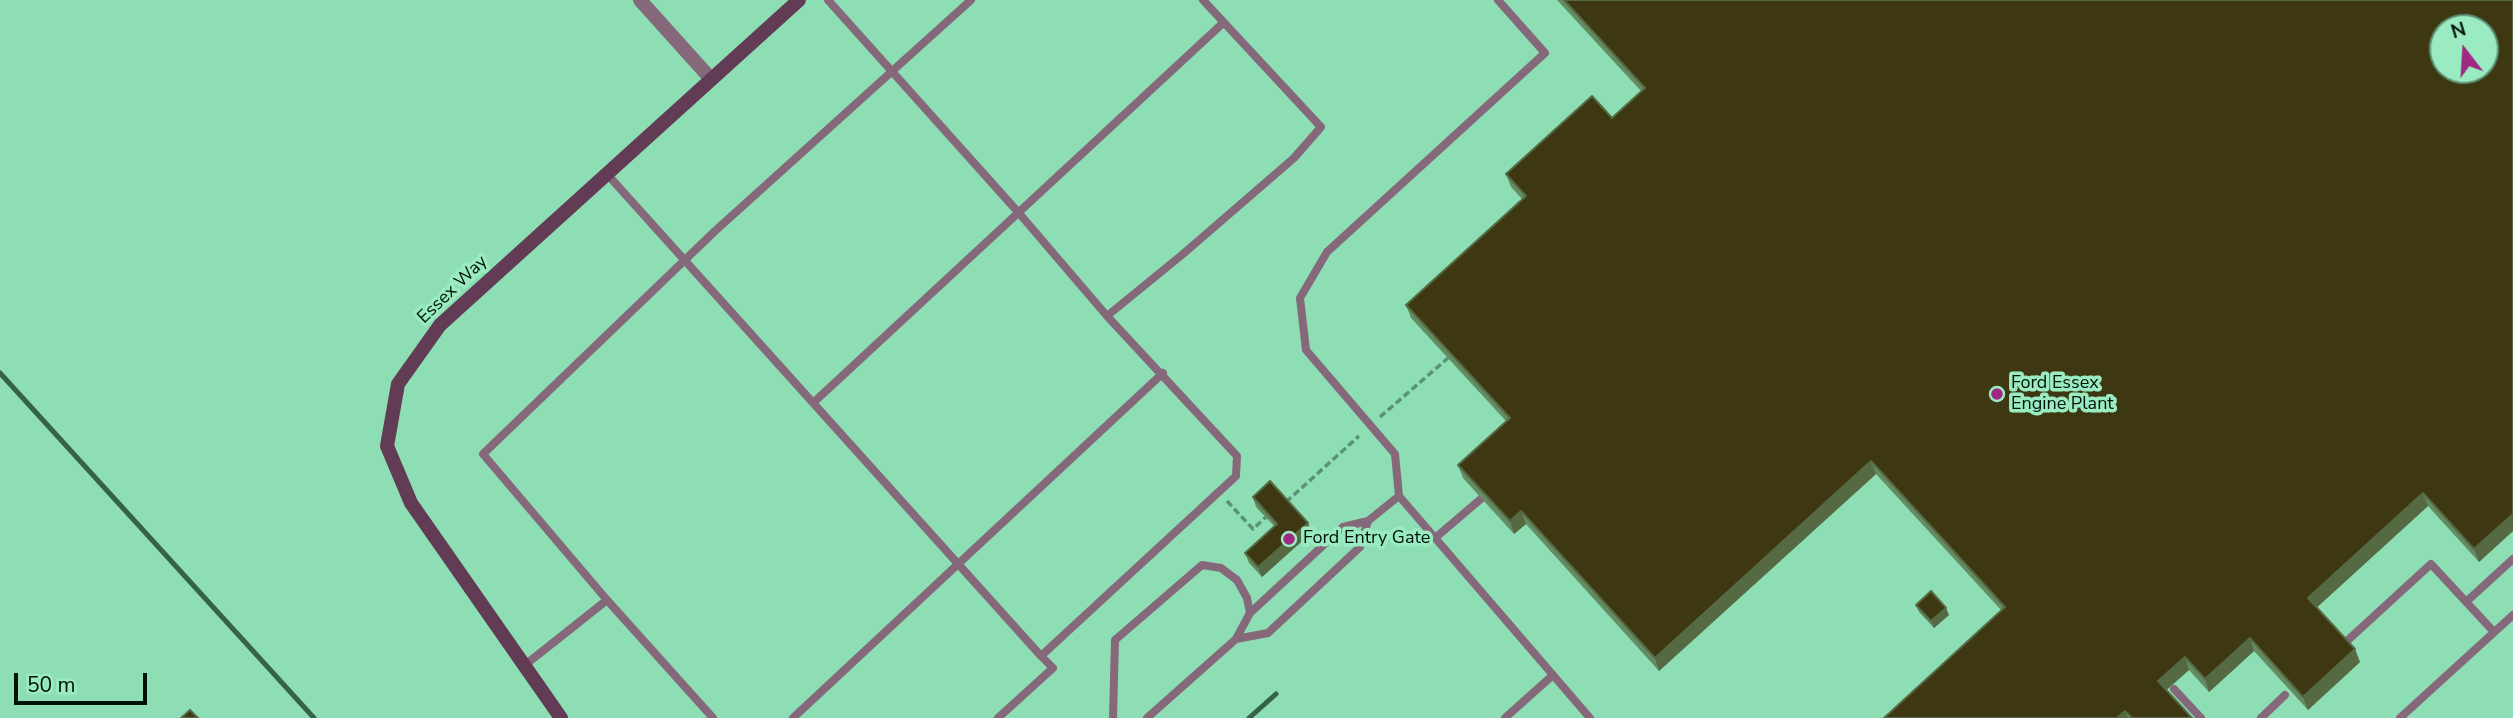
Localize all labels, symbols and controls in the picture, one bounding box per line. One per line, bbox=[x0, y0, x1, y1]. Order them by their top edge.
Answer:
north arrow bbox=[2429, 14, 2499, 84]
text: N bbox=[2448, 16, 2469, 45]
street label: Essex Way bbox=[414, 251, 492, 329]
place label: Ford Essex Engine Plant bbox=[2011, 373, 2114, 416]
marker: Ford Essex Engine Plant bbox=[1989, 386, 2005, 402]
place label: Ford Entry Gate bbox=[1303, 528, 1430, 550]
marker: Ford Entry Gate bbox=[1281, 531, 1297, 547]
scale bar bbox=[18, 658, 150, 702]
text: 50 m bbox=[27, 671, 76, 699]

